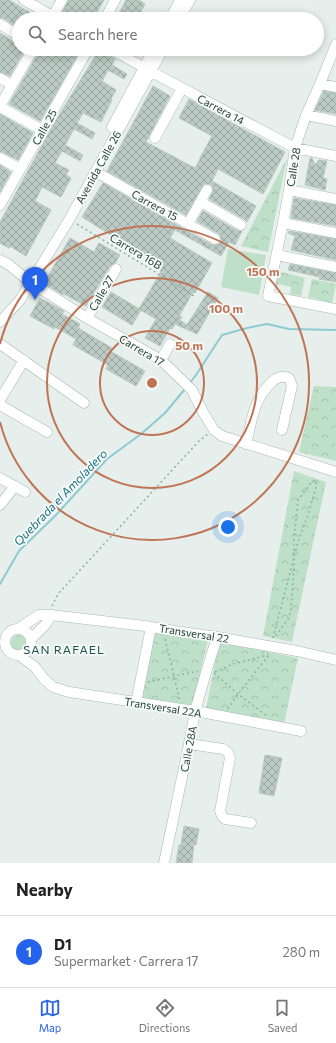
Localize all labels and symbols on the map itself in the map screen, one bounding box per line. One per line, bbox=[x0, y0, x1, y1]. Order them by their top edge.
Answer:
street label: Carrera 14 bbox=[195, 91, 247, 127]
street label: Calle 25 bbox=[29, 107, 59, 147]
street label: Avenida Calle 26 bbox=[73, 128, 124, 206]
street label: Calle 28 bbox=[283, 146, 303, 188]
street label: Carrera 15 bbox=[130, 187, 180, 223]
street label: Carrera 16B bbox=[108, 230, 164, 272]
text: 150 m bbox=[246, 264, 280, 278]
pin: 1 bbox=[22, 267, 48, 300]
street label: Calle 27 bbox=[86, 273, 116, 313]
text: 100 m bbox=[209, 301, 243, 315]
street label: Carrera 17 bbox=[117, 331, 167, 369]
text: 50 m bbox=[175, 338, 203, 352]
centre of rings bbox=[145, 376, 159, 390]
water label: Quebrada el Amoladero bbox=[10, 446, 110, 548]
your location bbox=[218, 517, 238, 537]
street label: Transversal 22 bbox=[158, 621, 230, 645]
district label: SAN RAFAEL bbox=[23, 642, 105, 656]
street label: Transversal 22A bbox=[123, 694, 203, 720]
street label: Calle 28A bbox=[177, 724, 199, 773]

